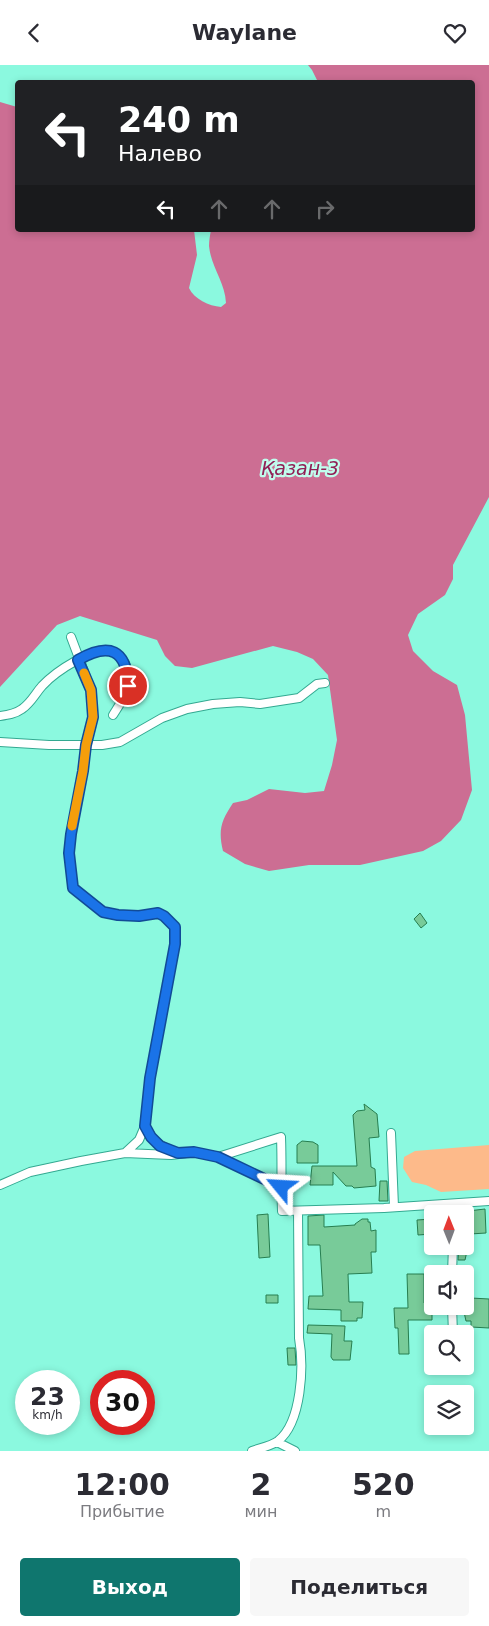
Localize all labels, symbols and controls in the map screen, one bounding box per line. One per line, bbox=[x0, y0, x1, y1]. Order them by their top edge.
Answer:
icon: back bbox=[20, 19, 48, 47]
icon: heart bbox=[441, 19, 469, 47]
text: Waylane bbox=[192, 20, 297, 45]
icon: left bbox=[35, 100, 100, 165]
text: 240 m bbox=[118, 100, 240, 140]
text: Налево bbox=[118, 141, 202, 166]
icon: left bbox=[152, 195, 180, 223]
icon: ahead bbox=[205, 195, 233, 223]
icon: ahead bbox=[258, 195, 286, 223]
icon: right bbox=[311, 195, 339, 223]
water label: Қазан-3 bbox=[261, 457, 339, 479]
pin bbox=[107, 665, 149, 707]
icon: arrive bbox=[114, 672, 142, 700]
position arrow bbox=[254, 1160, 306, 1212]
north arrow bbox=[424, 1205, 474, 1255]
map controls bbox=[424, 1205, 474, 1435]
button: sound bbox=[424, 1265, 474, 1315]
button: search bbox=[424, 1325, 474, 1375]
speed limit sign: 30 bbox=[90, 1370, 155, 1435]
text: 23 bbox=[30, 1382, 65, 1411]
button: layers bbox=[424, 1385, 474, 1435]
text: km/h bbox=[32, 1408, 63, 1422]
text: 12:00 bbox=[74, 1467, 170, 1502]
text: 2 bbox=[251, 1467, 271, 1502]
text: 520 bbox=[352, 1467, 415, 1502]
text: Прибытие bbox=[80, 1502, 165, 1521]
text: мин bbox=[244, 1502, 277, 1521]
text: m bbox=[375, 1502, 391, 1521]
button: Выход bbox=[20, 1558, 240, 1616]
button: Поделиться bbox=[250, 1558, 469, 1616]

